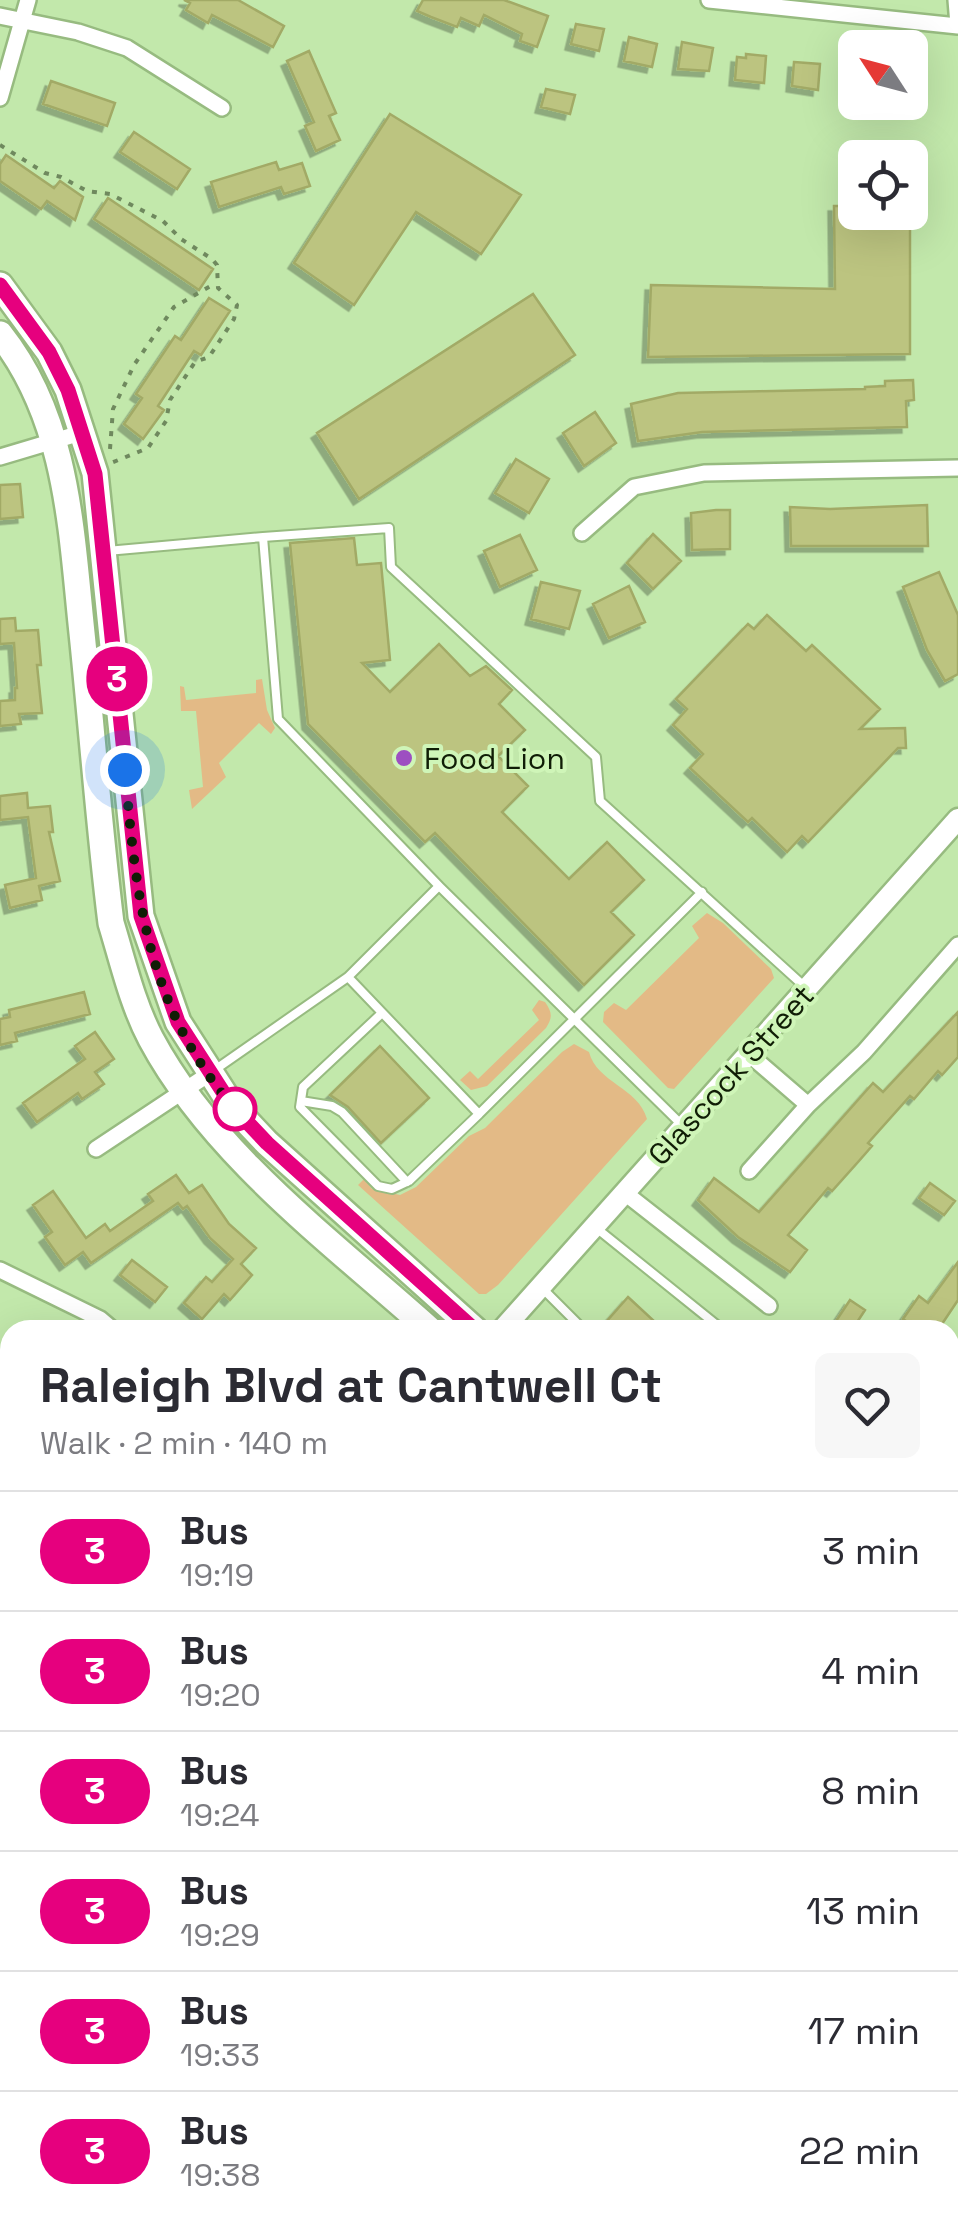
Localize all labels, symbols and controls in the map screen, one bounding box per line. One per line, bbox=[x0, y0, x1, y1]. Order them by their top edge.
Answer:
north arrow bbox=[838, 30, 928, 120]
map controls bbox=[838, 30, 928, 230]
button: locate bbox=[838, 140, 928, 230]
line badge: 3 bbox=[84, 646, 150, 712]
text: 3 bbox=[106, 657, 128, 701]
place label: Food Lion bbox=[424, 739, 565, 778]
your location bbox=[100, 745, 150, 795]
marker: Food Lion bbox=[393, 747, 415, 769]
street label: Glascock Street bbox=[640, 976, 822, 1174]
unlabelled marker bbox=[214, 1088, 256, 1130]
button: heart bbox=[815, 1353, 920, 1458]
text: Raleigh Blvd at Cantwell Ct bbox=[40, 1355, 662, 1416]
text: Walk · 2 min · 140 m bbox=[40, 1423, 328, 1463]
text: Bus bbox=[180, 1507, 249, 1555]
text: 3 min bbox=[822, 1527, 920, 1575]
text: 3 bbox=[84, 1529, 106, 1573]
text: 19:19 bbox=[180, 1555, 254, 1595]
text: Bus bbox=[180, 1627, 249, 1675]
text: 4 min bbox=[821, 1647, 920, 1695]
text: 3 bbox=[84, 1649, 106, 1693]
text: 19:20 bbox=[180, 1675, 261, 1715]
text: Bus bbox=[180, 1747, 249, 1795]
text: 8 min bbox=[821, 1767, 920, 1815]
text: 3 bbox=[84, 1769, 106, 1813]
text: 19:24 bbox=[180, 1795, 259, 1835]
text: Bus bbox=[180, 1867, 249, 1915]
text: 13 min bbox=[806, 1887, 920, 1935]
text: 3 bbox=[84, 1889, 106, 1933]
text: 19:29 bbox=[180, 1915, 260, 1955]
text: Bus bbox=[180, 1987, 249, 2035]
text: 17 min bbox=[808, 2007, 920, 2055]
text: 3 bbox=[84, 2009, 106, 2053]
text: 19:33 bbox=[180, 2035, 260, 2075]
text: Bus bbox=[180, 2107, 249, 2155]
text: 22 min bbox=[799, 2127, 920, 2175]
text: 3 bbox=[84, 2129, 106, 2173]
text: 19:38 bbox=[180, 2155, 260, 2195]

